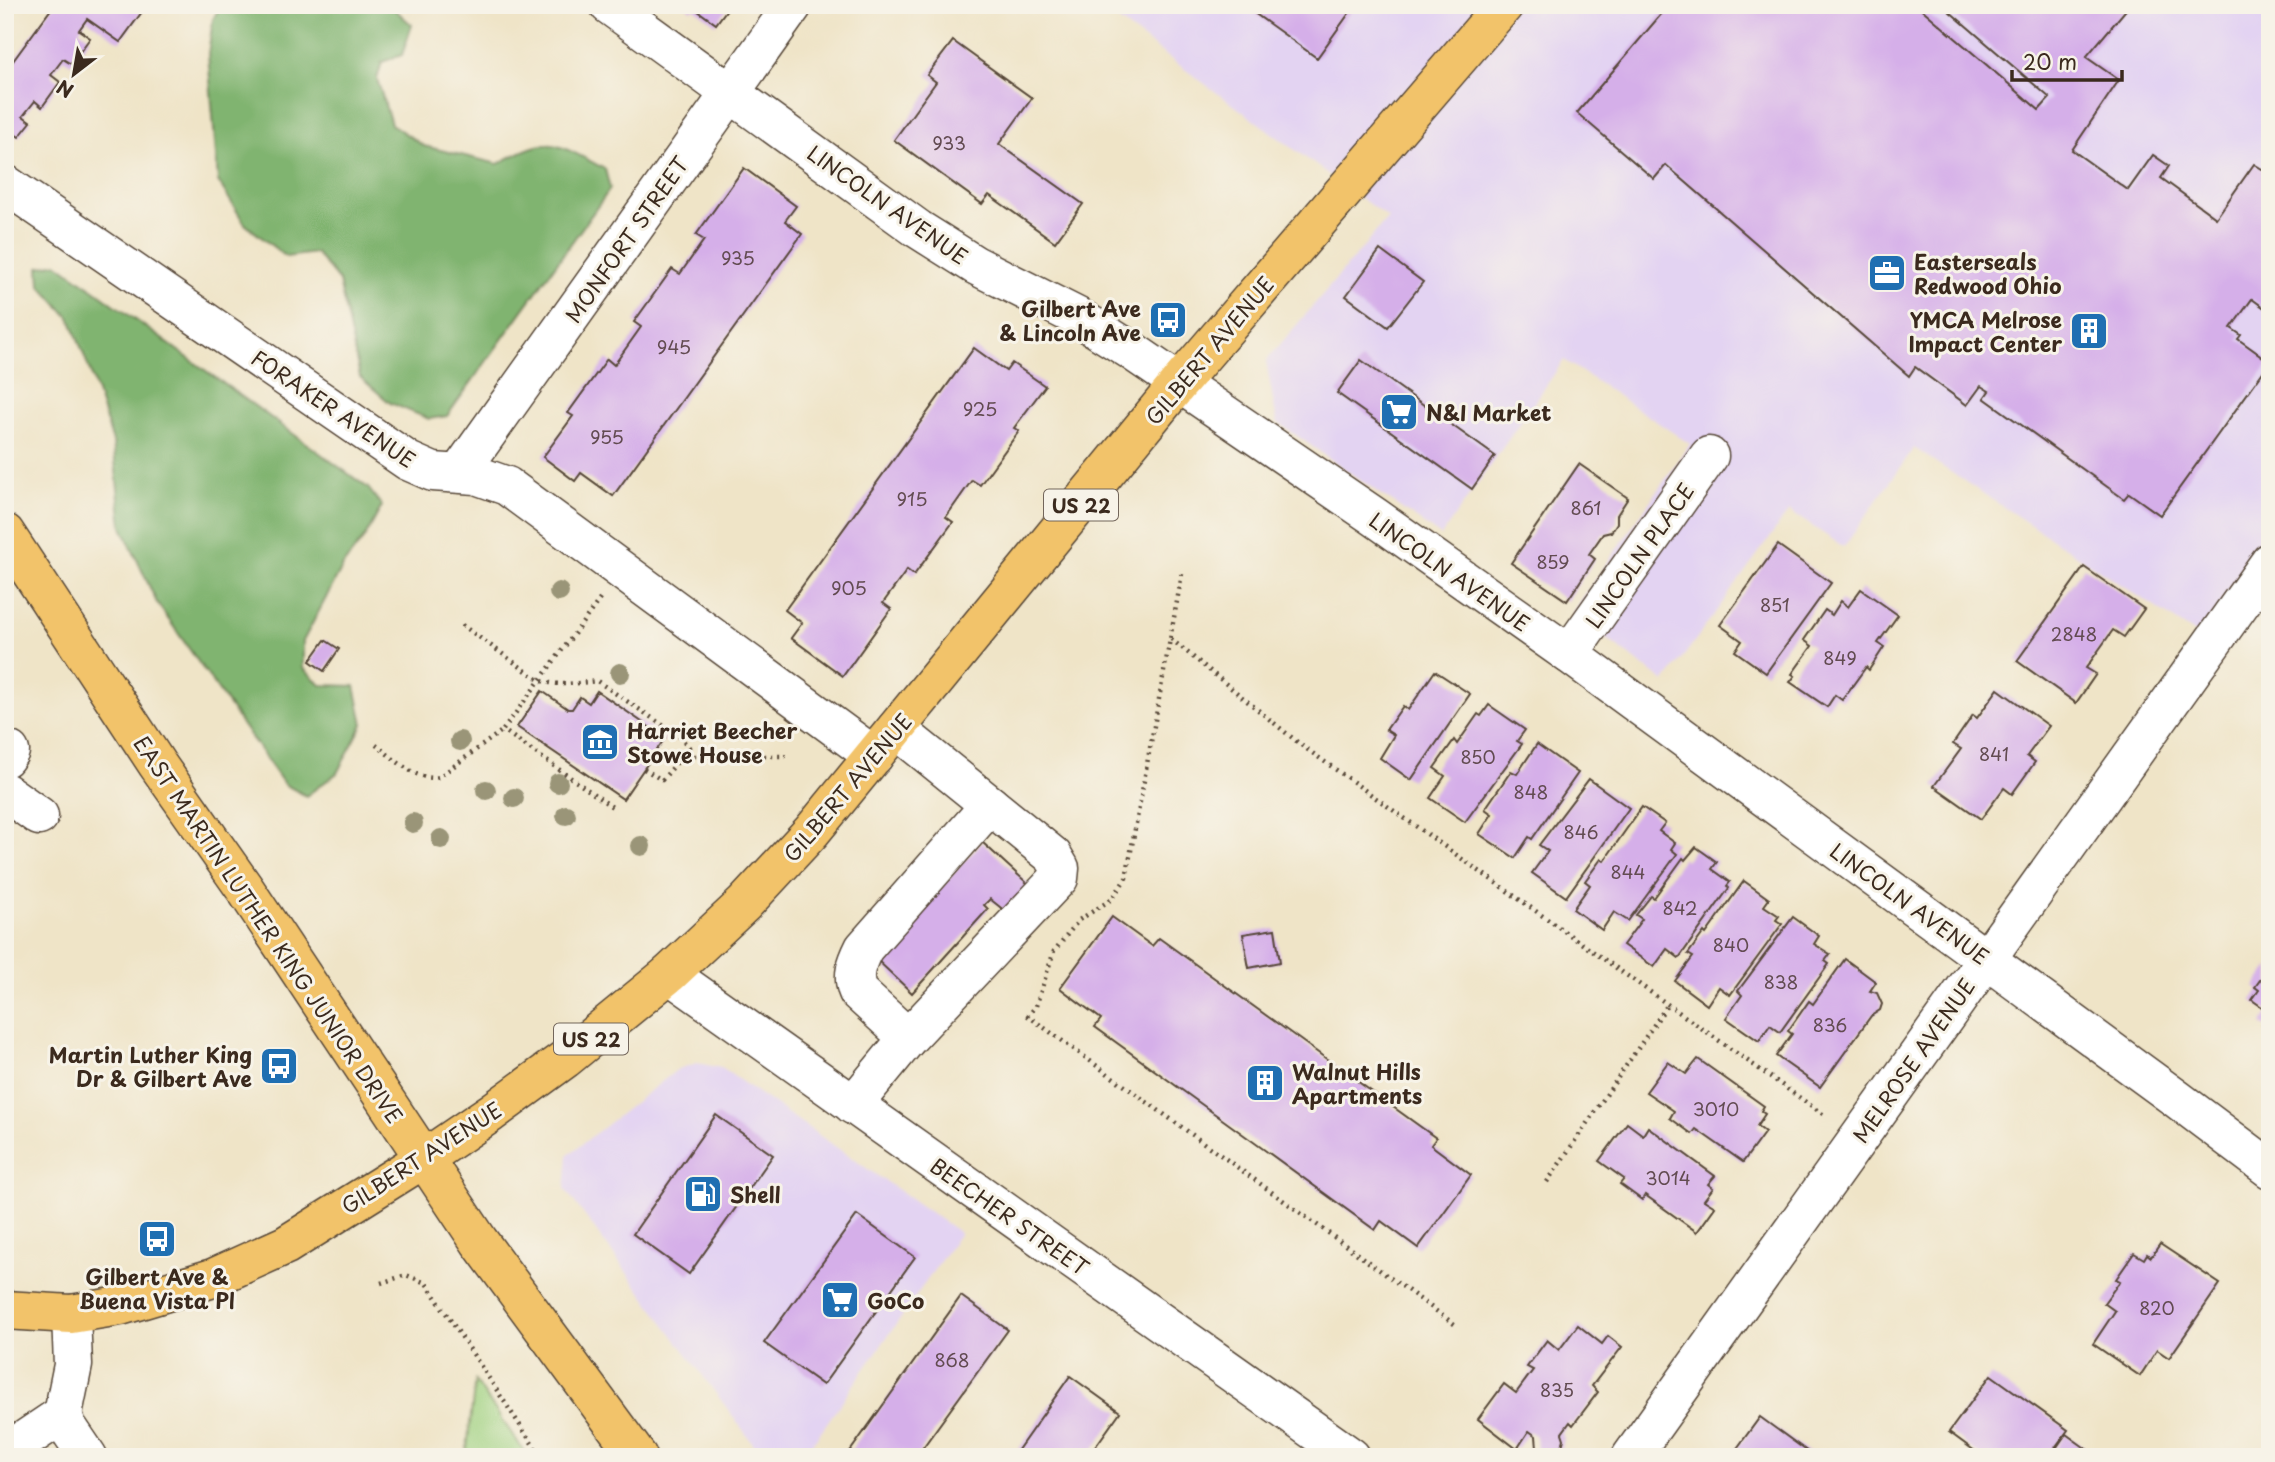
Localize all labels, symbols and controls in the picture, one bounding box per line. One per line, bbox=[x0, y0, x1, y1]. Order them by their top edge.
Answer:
north arrow bbox=[38, 38, 108, 108]
scale bar bbox=[2012, 38, 2123, 82]
text: 20 m bbox=[2023, 45, 2077, 77]
text: N bbox=[51, 74, 78, 105]
house number: 933 bbox=[932, 129, 966, 156]
street label: LINCOLN AVENUE bbox=[801, 137, 975, 271]
street label: MONFORT STREET bbox=[557, 149, 696, 329]
house number: 935 bbox=[721, 244, 755, 271]
place label: Easterseals Redwood Ohio bbox=[1914, 245, 2061, 301]
office icon: Easterseals Redwood Ohio bbox=[1866, 252, 1908, 294]
street label: GILBERT AVENUE bbox=[1137, 269, 1281, 431]
place label: Gilbert Ave & Lincoln Ave bbox=[999, 292, 1141, 348]
bus stop icon: Gilbert Ave & Lincoln Ave bbox=[1147, 299, 1189, 341]
place label: YMCA Melrose Impact Center bbox=[1909, 303, 2062, 359]
building icon: YMCA Melrose Impact Center bbox=[2068, 310, 2110, 352]
house number: 945 bbox=[657, 333, 691, 360]
street label: FORAKER AVENUE bbox=[245, 341, 423, 475]
supermarket icon: N&I Market bbox=[1378, 391, 1420, 433]
house number: 925 bbox=[963, 395, 997, 422]
place label: N&I Market bbox=[1426, 396, 1551, 428]
house number: 955 bbox=[590, 423, 624, 450]
street label: LINCOLN PLACE bbox=[1577, 476, 1701, 634]
house number: 915 bbox=[897, 485, 927, 512]
road number: US 22 bbox=[1044, 490, 1118, 520]
house number: 861 bbox=[1571, 494, 1601, 521]
street label: LINCOLN AVENUE bbox=[1363, 504, 1537, 638]
house number: 859 bbox=[1536, 548, 1570, 575]
house number: 905 bbox=[831, 574, 867, 601]
house number: 851 bbox=[1760, 591, 1790, 618]
house number: 2848 bbox=[2051, 620, 2097, 647]
house number: 849 bbox=[1823, 644, 1857, 671]
street label: GILBERT AVENUE bbox=[775, 706, 919, 868]
place label: Harriet Beecher Stowe House bbox=[627, 714, 798, 770]
museum icon: Harriet Beecher Stowe House bbox=[579, 721, 621, 763]
street label: EAST MARTIN LUTHER KING JUNIOR DRIVE bbox=[127, 729, 411, 1129]
house number: 841 bbox=[1979, 740, 2009, 767]
house number: 850 bbox=[1460, 743, 1496, 770]
house number: 848 bbox=[1514, 778, 1548, 805]
house number: 846 bbox=[1564, 818, 1598, 845]
street label: LINCOLN AVENUE bbox=[1824, 834, 1996, 972]
house number: 844 bbox=[1610, 858, 1646, 885]
house number: 842 bbox=[1662, 894, 1698, 921]
house number: 840 bbox=[1713, 931, 1749, 958]
house number: 838 bbox=[1764, 968, 1798, 995]
street label: MELROSE AVENUE bbox=[1844, 971, 1982, 1149]
house number: 836 bbox=[1813, 1011, 1847, 1038]
road number: US 22 bbox=[554, 1023, 628, 1054]
place label: Martin Luther King Dr & Gilbert Ave bbox=[49, 1038, 252, 1094]
bus stop icon: Martin Luther King Dr & Gilbert Ave bbox=[258, 1045, 300, 1087]
place label: Walnut Hills Apartments bbox=[1292, 1055, 1422, 1111]
building icon: Walnut Hills Apartments bbox=[1244, 1062, 1286, 1104]
street label: GILBERT AVENUE bbox=[334, 1093, 508, 1221]
house number: 3010 bbox=[1693, 1095, 1739, 1122]
street label: BEECHER STREET bbox=[924, 1149, 1096, 1283]
house number: 3014 bbox=[1645, 1164, 1691, 1191]
fuel station icon: Shell bbox=[682, 1173, 724, 1215]
place label: Shell bbox=[730, 1178, 781, 1210]
bus stop icon: Gilbert Ave & Buena Vista Pl bbox=[136, 1218, 178, 1260]
place label: Gilbert Ave & Buena Vista Pl bbox=[79, 1260, 235, 1316]
supermarket icon: GoCo bbox=[819, 1279, 861, 1321]
place label: GoCo bbox=[867, 1284, 924, 1316]
house number: 820 bbox=[2139, 1294, 2175, 1321]
house number: 868 bbox=[934, 1346, 970, 1373]
house number: 835 bbox=[1540, 1376, 1574, 1403]

